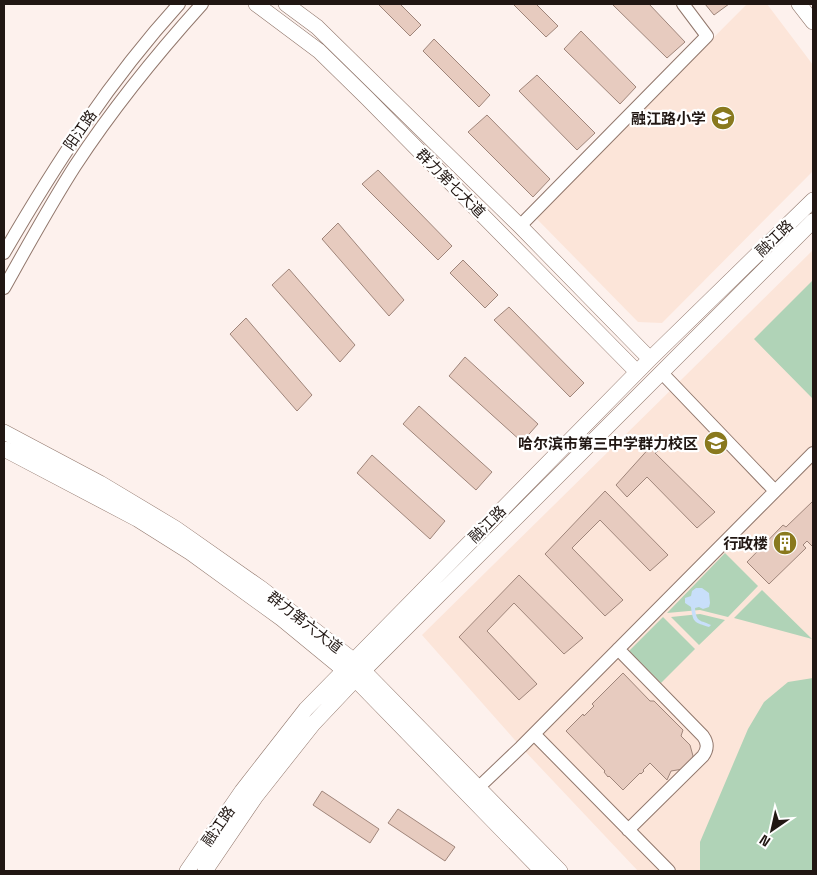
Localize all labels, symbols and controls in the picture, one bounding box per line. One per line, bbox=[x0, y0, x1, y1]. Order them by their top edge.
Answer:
school or university icon: 融江路小学 bbox=[710, 105, 736, 131]
street label: 阳江路 bbox=[59, 106, 101, 154]
place label: 融江路小学 bbox=[631, 109, 706, 128]
street label: 群力第七大道 bbox=[412, 144, 490, 222]
street label: 融江路 bbox=[751, 216, 797, 260]
school or university icon: 哈尔滨市第三中学群力校区 bbox=[703, 430, 729, 456]
place label: 哈尔滨市第三中学群力校区 bbox=[518, 434, 698, 453]
street label: 融江路 bbox=[464, 501, 510, 547]
building icon: 行政楼 bbox=[772, 530, 798, 556]
place label: 行政楼 bbox=[723, 534, 768, 553]
street label: 群力第六大道 bbox=[264, 587, 346, 657]
street label: 融江路 bbox=[197, 802, 239, 850]
north arrow bbox=[747, 805, 797, 855]
text: N bbox=[756, 831, 774, 851]

